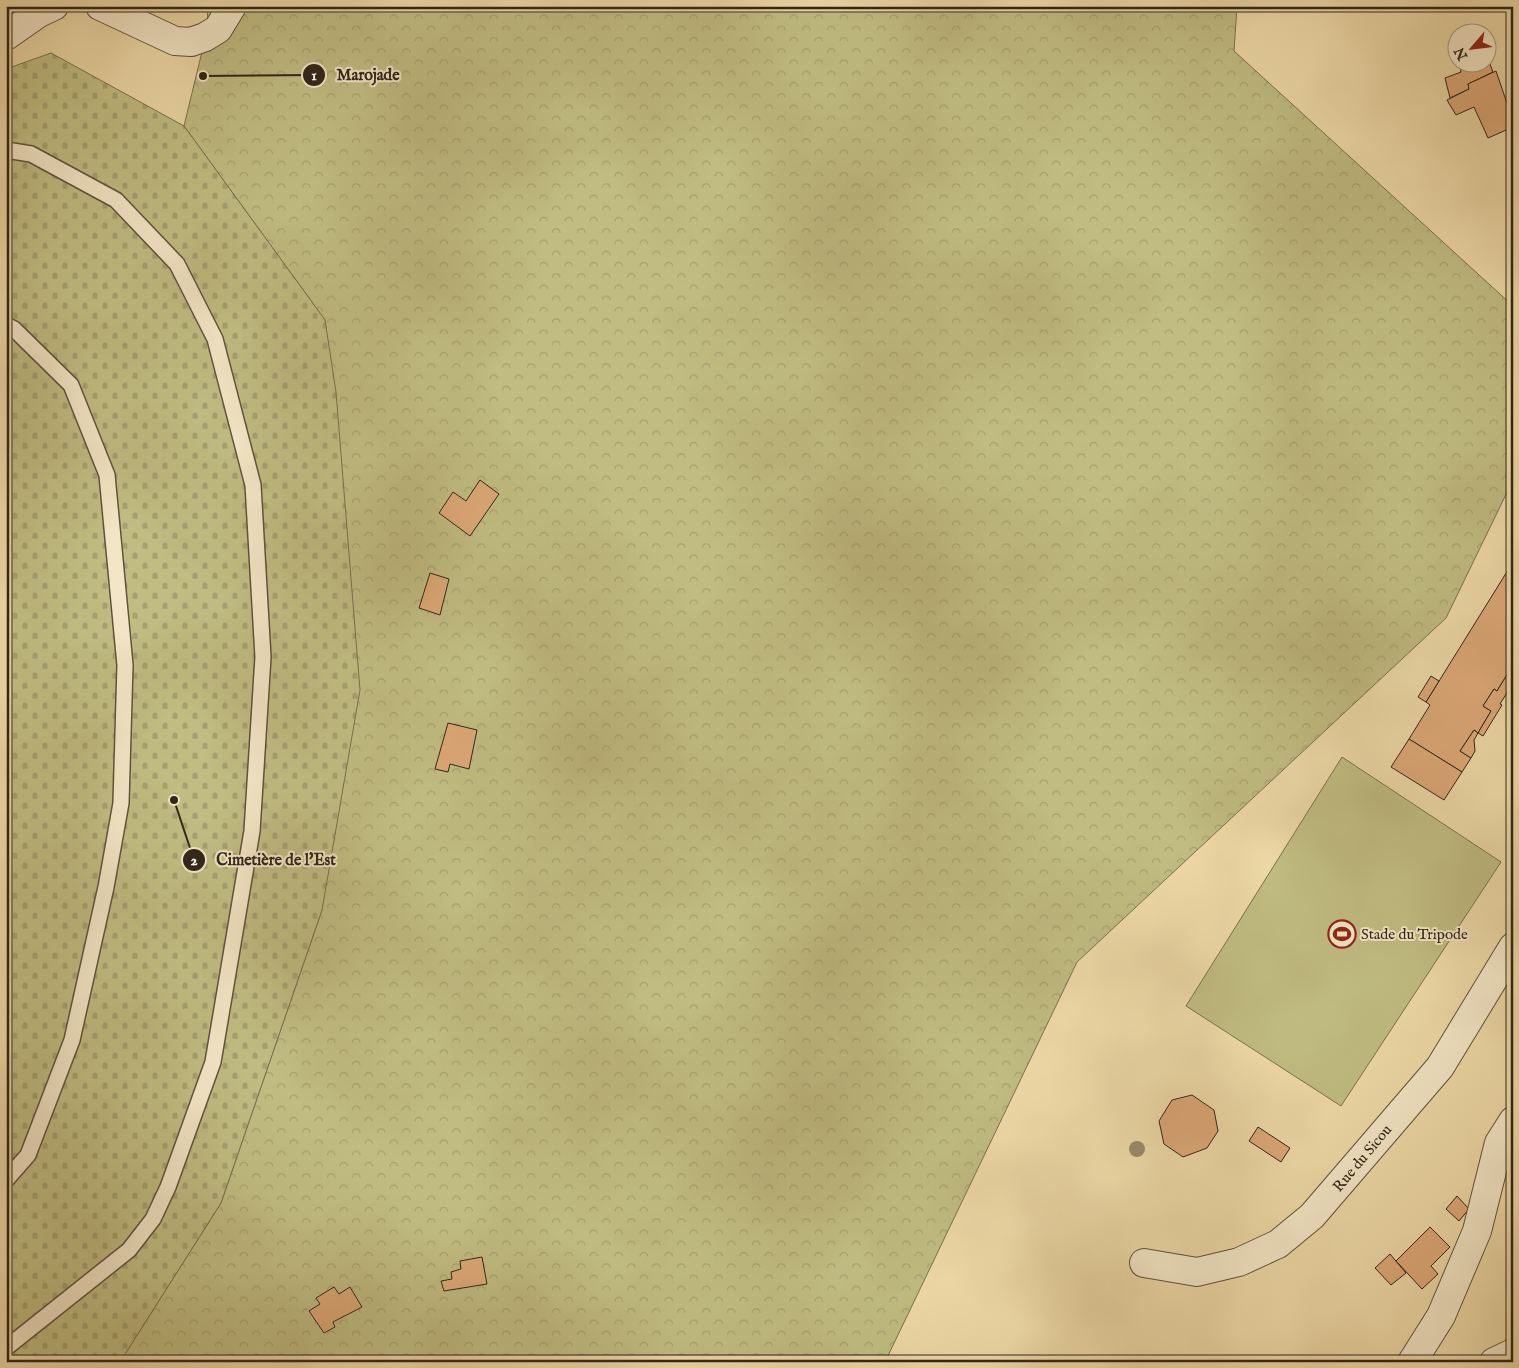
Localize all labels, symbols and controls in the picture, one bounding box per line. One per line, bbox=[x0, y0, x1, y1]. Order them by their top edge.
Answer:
north arrow bbox=[1446, 22, 1496, 72]
text: N bbox=[1451, 44, 1473, 64]
callout: Marojade bbox=[301, 59, 409, 90]
text: 1 bbox=[311, 66, 317, 85]
text: Marojade bbox=[337, 66, 400, 86]
callout: Cimetière de l'Est bbox=[181, 844, 346, 875]
text: 2 bbox=[190, 851, 198, 870]
text: Cimetière de l'Est bbox=[216, 851, 336, 871]
sports icon: Stade du Tripode bbox=[1327, 919, 1357, 949]
place label: Stade du Tripode bbox=[1361, 925, 1468, 944]
street label: Rue du Sicou bbox=[1329, 1121, 1396, 1196]

